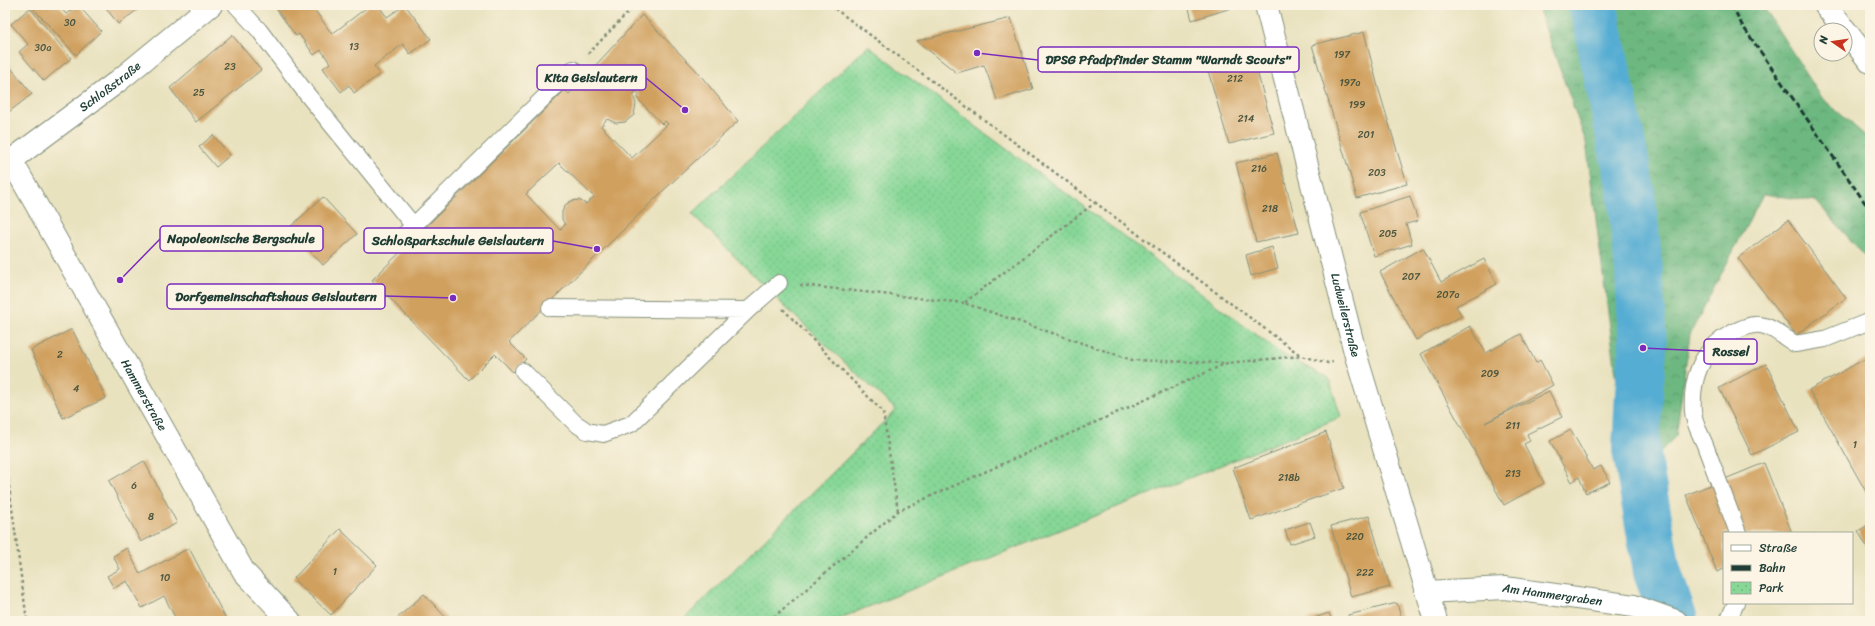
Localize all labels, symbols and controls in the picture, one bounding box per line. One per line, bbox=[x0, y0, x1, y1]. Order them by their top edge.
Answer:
house number: 30 bbox=[64, 14, 76, 32]
north arrow bbox=[1813, 22, 1853, 62]
text: N bbox=[1813, 34, 1834, 47]
house number: 13 bbox=[349, 38, 359, 56]
house number: 30a bbox=[35, 39, 51, 57]
house number: 197 bbox=[1334, 46, 1351, 64]
callout: DPSG Pfadpfinder Stamm "Warndt Scouts" bbox=[1038, 47, 1299, 72]
text: DPSG Pfadpfinder Stamm "Warndt Scouts" bbox=[1046, 48, 1292, 71]
street label: Schloßstraße bbox=[74, 55, 146, 118]
house number: 23 bbox=[224, 58, 236, 76]
callout: Kita Geislautern bbox=[537, 65, 646, 90]
text: Kita Geislautern bbox=[544, 66, 638, 89]
house number: 212 bbox=[1227, 70, 1243, 88]
house number: 197a bbox=[1339, 74, 1361, 92]
house number: 25 bbox=[193, 84, 205, 102]
house number: 199 bbox=[1349, 96, 1365, 114]
house number: 214 bbox=[1238, 110, 1254, 128]
house number: 201 bbox=[1358, 126, 1374, 144]
house number: 216 bbox=[1251, 160, 1267, 178]
house number: 203 bbox=[1368, 164, 1386, 182]
house number: 218 bbox=[1262, 200, 1278, 218]
house number: 205 bbox=[1379, 225, 1397, 243]
callout: Napoleonische Bergschule bbox=[160, 226, 323, 251]
text: Napoleonische Bergschule bbox=[166, 227, 315, 250]
callout: Schloßparkschule Geislautern bbox=[364, 228, 553, 253]
text: Schloßparkschule Geislautern bbox=[371, 229, 545, 252]
house number: 207 bbox=[1402, 268, 1421, 286]
street label: Ludweilerstraße bbox=[1324, 271, 1367, 360]
callout: Dorfgemeinschaftshaus Geislautern bbox=[167, 284, 385, 309]
text: Dorfgemeinschaftshaus Geislautern bbox=[175, 285, 378, 308]
house number: 207a bbox=[1437, 286, 1459, 304]
callout: Rossel bbox=[1704, 339, 1757, 364]
text: Rossel bbox=[1712, 340, 1751, 363]
house number: 2 bbox=[57, 346, 63, 364]
street label: Hammerstraße bbox=[115, 355, 173, 435]
house number: 209 bbox=[1481, 365, 1499, 383]
house number: 4 bbox=[73, 380, 79, 398]
house number: 211 bbox=[1506, 417, 1520, 435]
house number: 1 bbox=[1853, 436, 1857, 454]
house number: 213 bbox=[1505, 465, 1521, 483]
house number: 218b bbox=[1278, 469, 1300, 487]
house number: 6 bbox=[131, 477, 137, 495]
house number: 8 bbox=[148, 508, 154, 526]
house number: 220 bbox=[1346, 528, 1364, 546]
legend bbox=[1723, 532, 1853, 604]
text: Straße bbox=[1759, 537, 1797, 559]
text: Bahn bbox=[1759, 557, 1786, 579]
house number: 1 bbox=[333, 563, 337, 581]
house number: 222 bbox=[1356, 564, 1374, 582]
house number: 10 bbox=[160, 569, 170, 587]
street label: Am Hammergraben bbox=[1500, 577, 1604, 613]
text: Park bbox=[1759, 577, 1784, 599]

